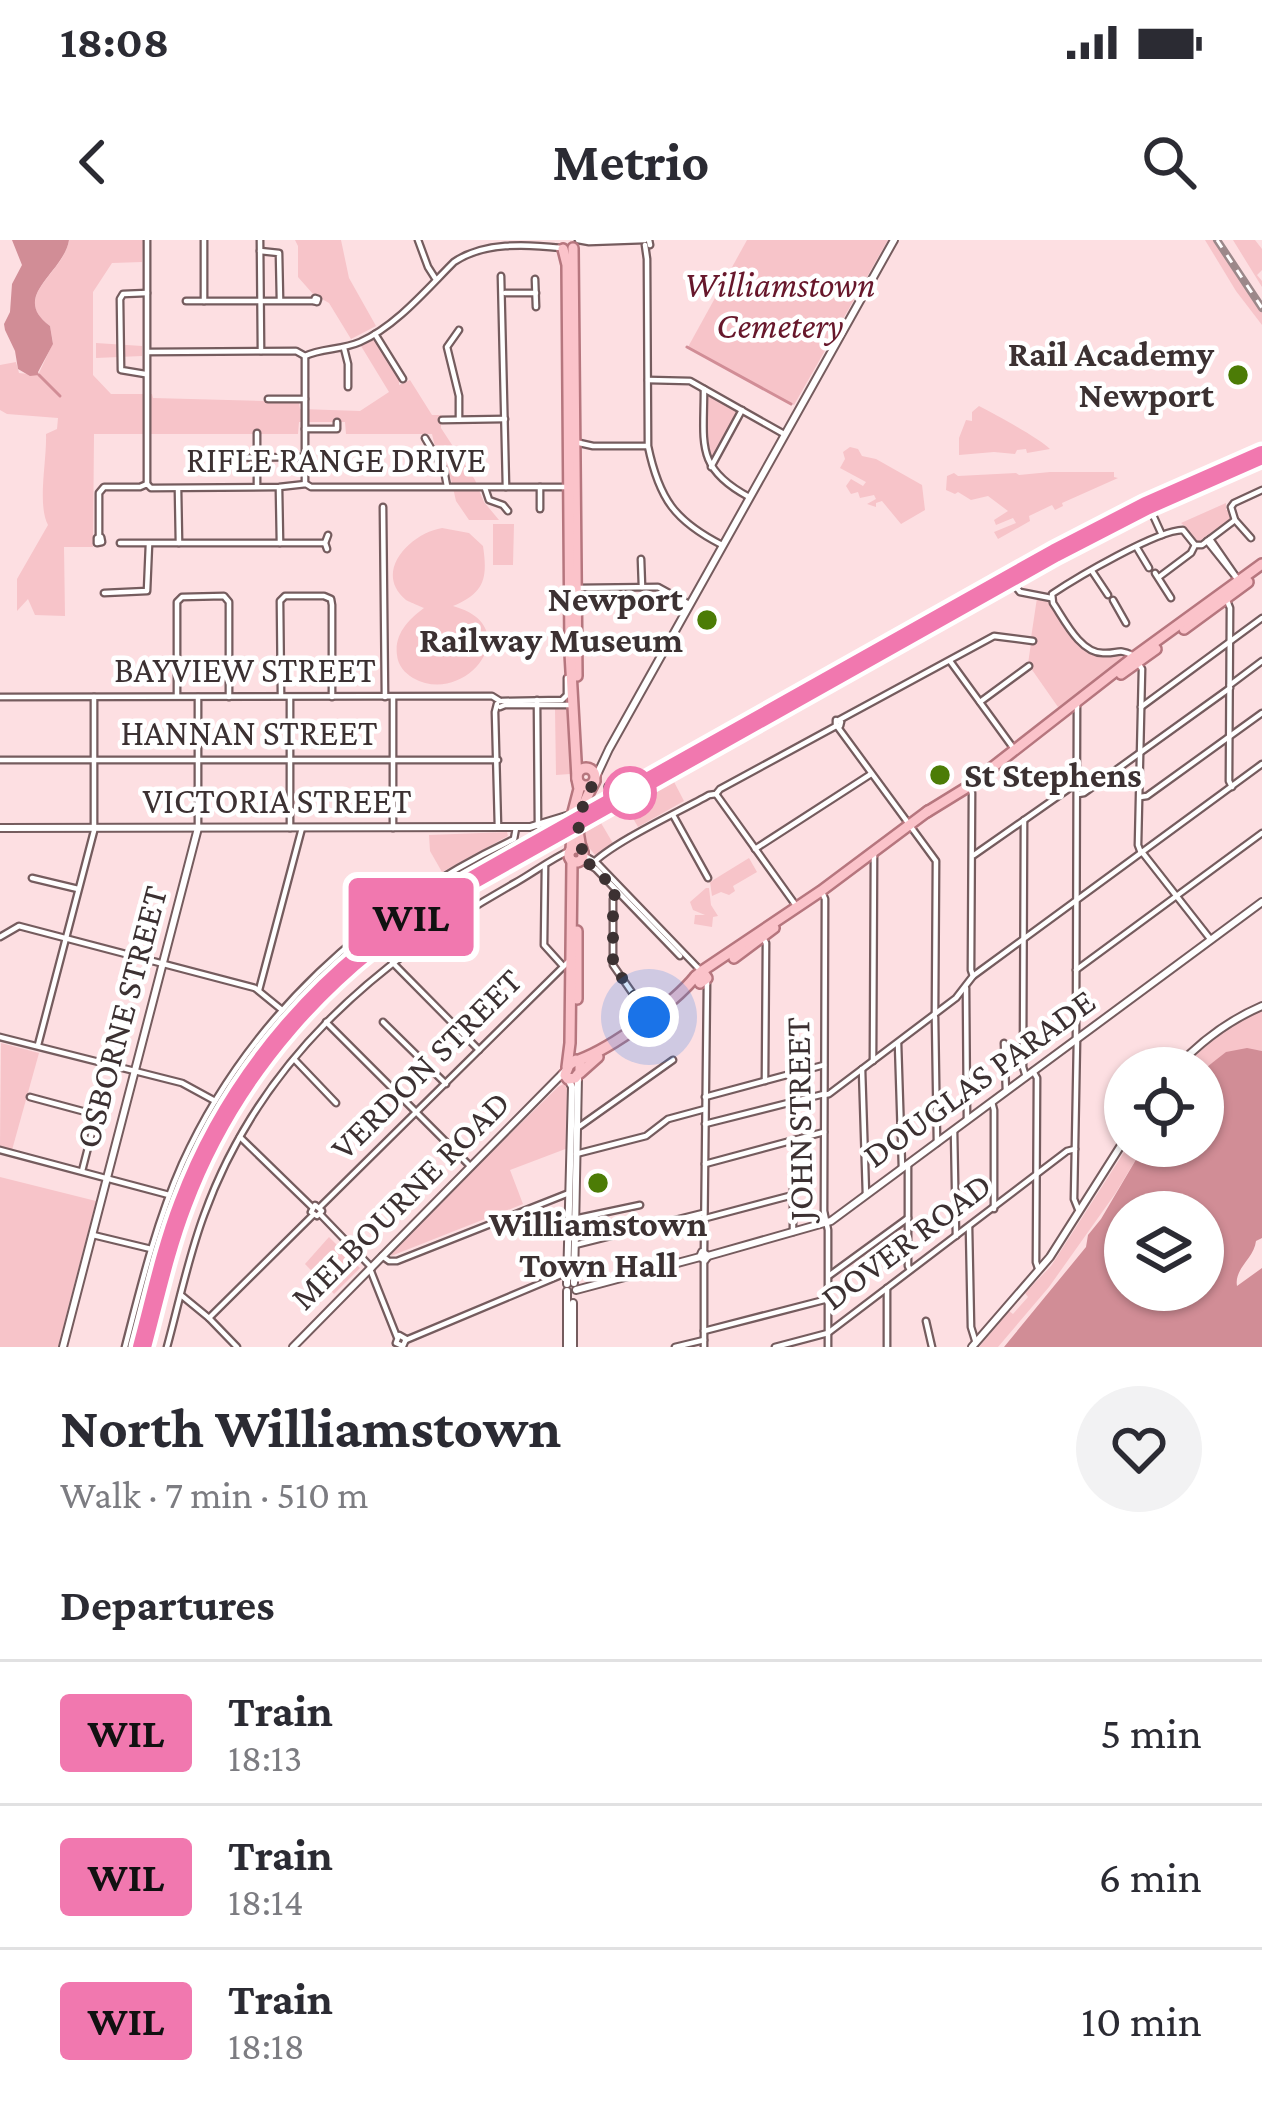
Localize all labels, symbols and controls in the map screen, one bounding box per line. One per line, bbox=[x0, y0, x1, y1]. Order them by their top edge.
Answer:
text: 18:08 bbox=[60, 17, 169, 67]
icon: back bbox=[60, 129, 126, 195]
icon: search bbox=[1136, 129, 1202, 195]
text: Metrio bbox=[553, 132, 709, 192]
park label: Williamstown Cemetery bbox=[684, 265, 876, 346]
place label: Rail Academy Newport bbox=[1008, 334, 1215, 415]
marker: Rail Academy Newport bbox=[1225, 362, 1251, 388]
street label: RIFLE RANGE DRIVE bbox=[186, 440, 486, 480]
place label: Newport Railway Museum bbox=[419, 579, 684, 660]
marker: Newport Railway Museum bbox=[694, 607, 720, 633]
street label: BAYVIEW STREET bbox=[114, 650, 376, 690]
street label: HANNAN STREET bbox=[120, 713, 378, 753]
place label: St Stephens bbox=[964, 755, 1142, 795]
marker: St Stephens bbox=[927, 762, 953, 788]
unlabelled marker bbox=[605, 768, 655, 818]
street label: VICTORIA STREET bbox=[143, 781, 411, 821]
line badge: WIL bbox=[342, 878, 480, 956]
street label: OSBORNE STREET bbox=[67, 882, 175, 1152]
text: WIL bbox=[373, 893, 449, 940]
street label: VERDON STREET bbox=[322, 960, 530, 1168]
street label: DOUGLAS PARADE bbox=[855, 981, 1103, 1175]
your location bbox=[619, 987, 679, 1047]
street label: JOHN STREET bbox=[777, 1017, 821, 1224]
map controls bbox=[1104, 1047, 1224, 1311]
button: locate bbox=[1104, 1047, 1224, 1167]
street label: MELBOURNE ROAD bbox=[282, 1082, 518, 1318]
street label: DOVER ROAD bbox=[813, 1164, 999, 1318]
marker: Williamstown Town Hall bbox=[585, 1170, 611, 1196]
button: layers bbox=[1104, 1191, 1224, 1311]
place label: Williamstown Town Hall bbox=[488, 1204, 708, 1285]
button: heart bbox=[1076, 1386, 1202, 1512]
text: North Williamstown bbox=[60, 1396, 561, 1459]
text: Walk · 7 min · 510 m bbox=[60, 1473, 369, 1516]
text: Departures bbox=[60, 1580, 275, 1630]
text: Train bbox=[228, 1686, 333, 1736]
text: 5 min bbox=[1100, 1708, 1202, 1758]
text: WIL bbox=[88, 1709, 164, 1756]
text: 18:13 bbox=[228, 1736, 302, 1779]
text: Train bbox=[228, 1830, 333, 1880]
text: 6 min bbox=[1099, 1852, 1202, 1902]
text: WIL bbox=[88, 1853, 164, 1900]
text: 18:14 bbox=[228, 1880, 304, 1923]
text: Train bbox=[228, 1974, 333, 2024]
text: 10 min bbox=[1081, 1996, 1202, 2046]
text: WIL bbox=[88, 1997, 164, 2044]
text: 18:18 bbox=[228, 2024, 305, 2067]

